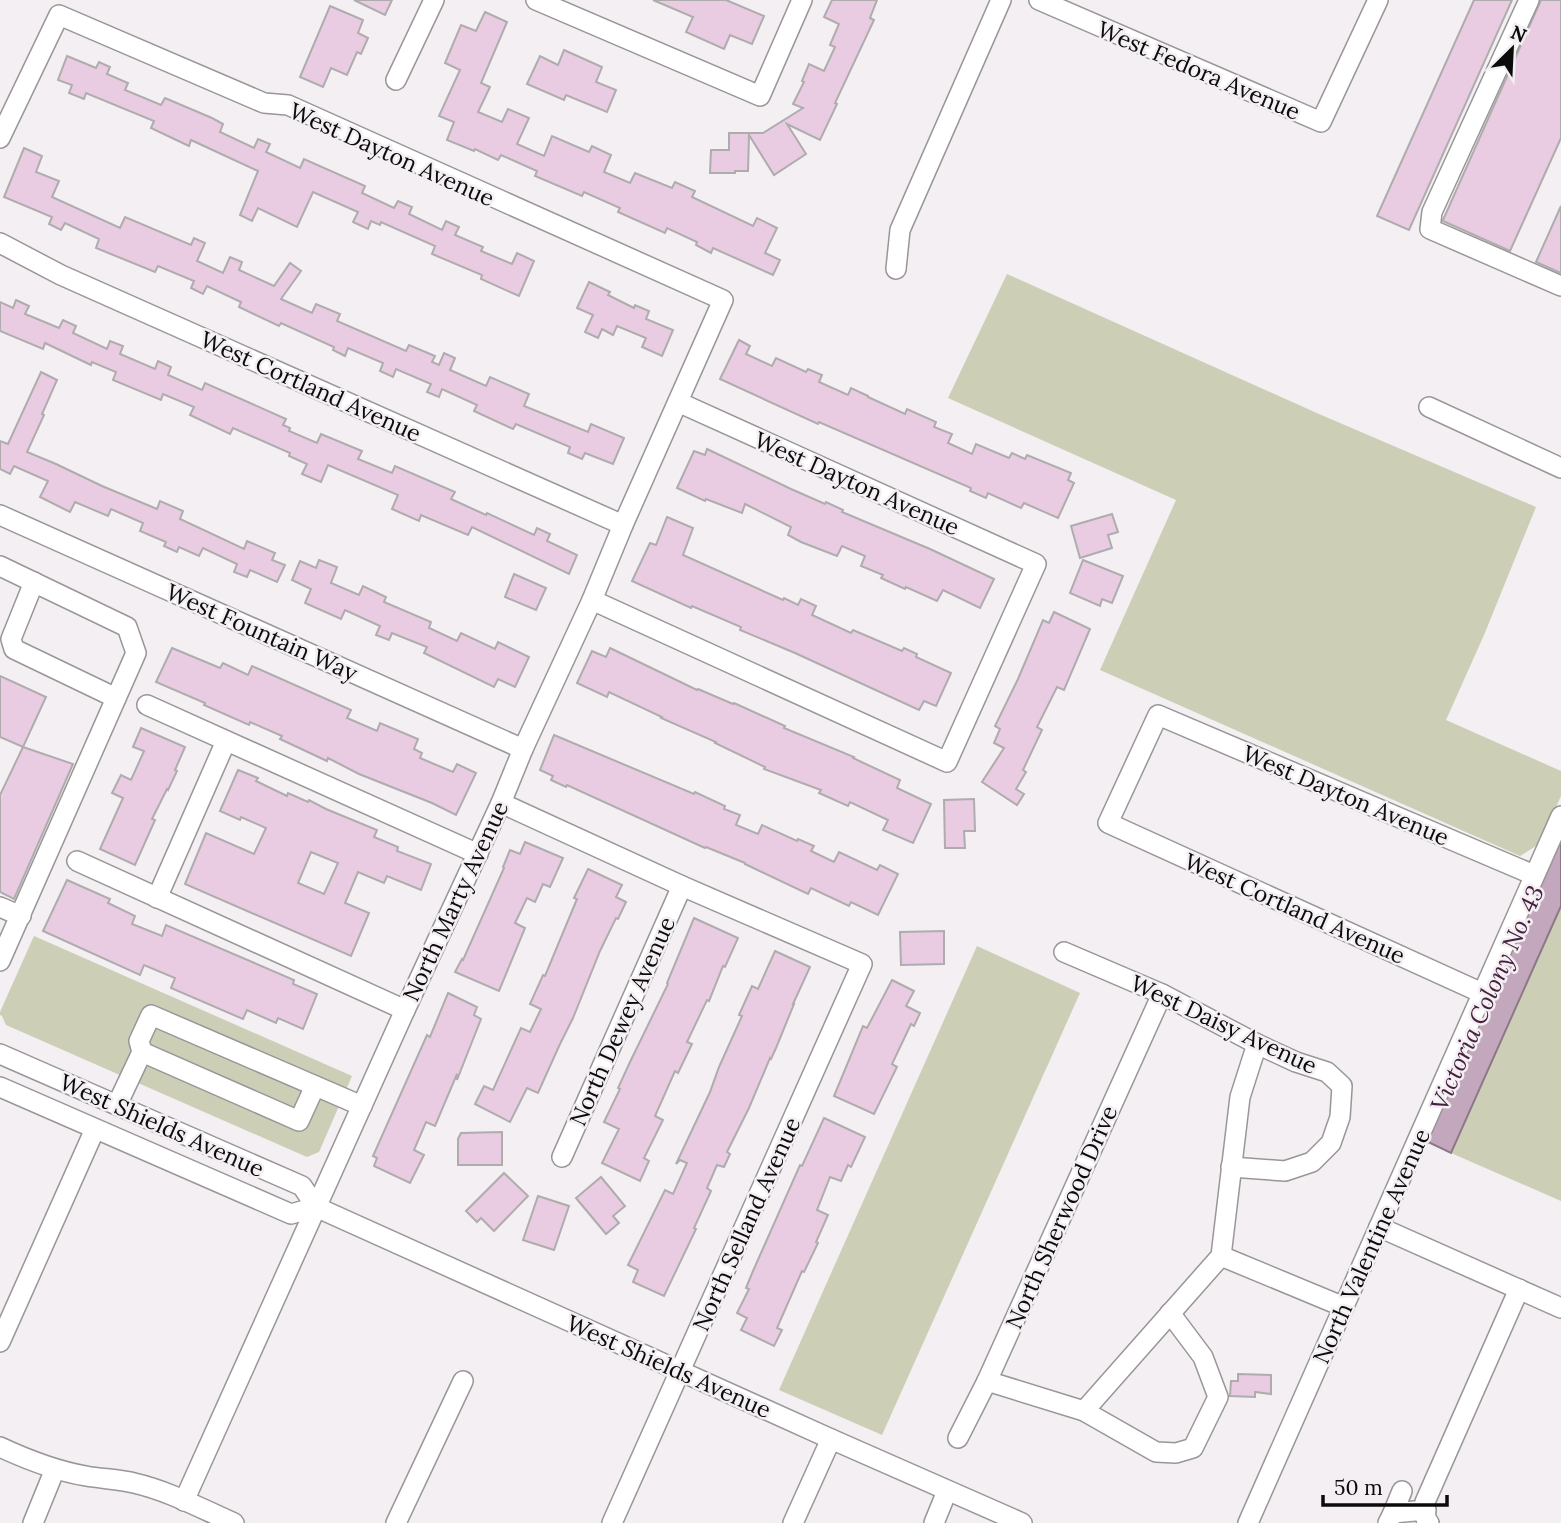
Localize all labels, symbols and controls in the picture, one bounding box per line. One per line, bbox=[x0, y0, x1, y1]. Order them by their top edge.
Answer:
street label: West Fedora Avenue bbox=[1093, 14, 1305, 126]
north arrow bbox=[1477, 14, 1547, 84]
text: N bbox=[1507, 20, 1531, 48]
street label: West Dayton Avenue bbox=[285, 96, 499, 212]
street label: West Cortland Avenue bbox=[196, 324, 426, 448]
street label: West Dayton Avenue bbox=[750, 425, 964, 541]
street label: West Fountain Way bbox=[162, 577, 363, 688]
street label: West Dayton Avenue bbox=[1238, 738, 1454, 852]
street label: North Marty Avenue bbox=[396, 796, 514, 1006]
street label: West Cortland Avenue bbox=[1180, 846, 1410, 970]
water label: Victoria Colony No. 43 bbox=[1423, 880, 1551, 1116]
street label: North Dewey Avenue bbox=[563, 912, 681, 1130]
street label: West Daisy Avenue bbox=[1126, 968, 1322, 1080]
street label: West Shields Avenue bbox=[55, 1067, 269, 1183]
street label: North Sherwood Drive bbox=[999, 1101, 1123, 1333]
street label: North Selland Avenue bbox=[686, 1112, 806, 1336]
street label: North Valentine Avenue bbox=[1306, 1124, 1436, 1368]
street label: West Shields Avenue bbox=[562, 1308, 776, 1424]
scale bar bbox=[1323, 1464, 1447, 1508]
text: 50 m bbox=[1334, 1474, 1383, 1501]

